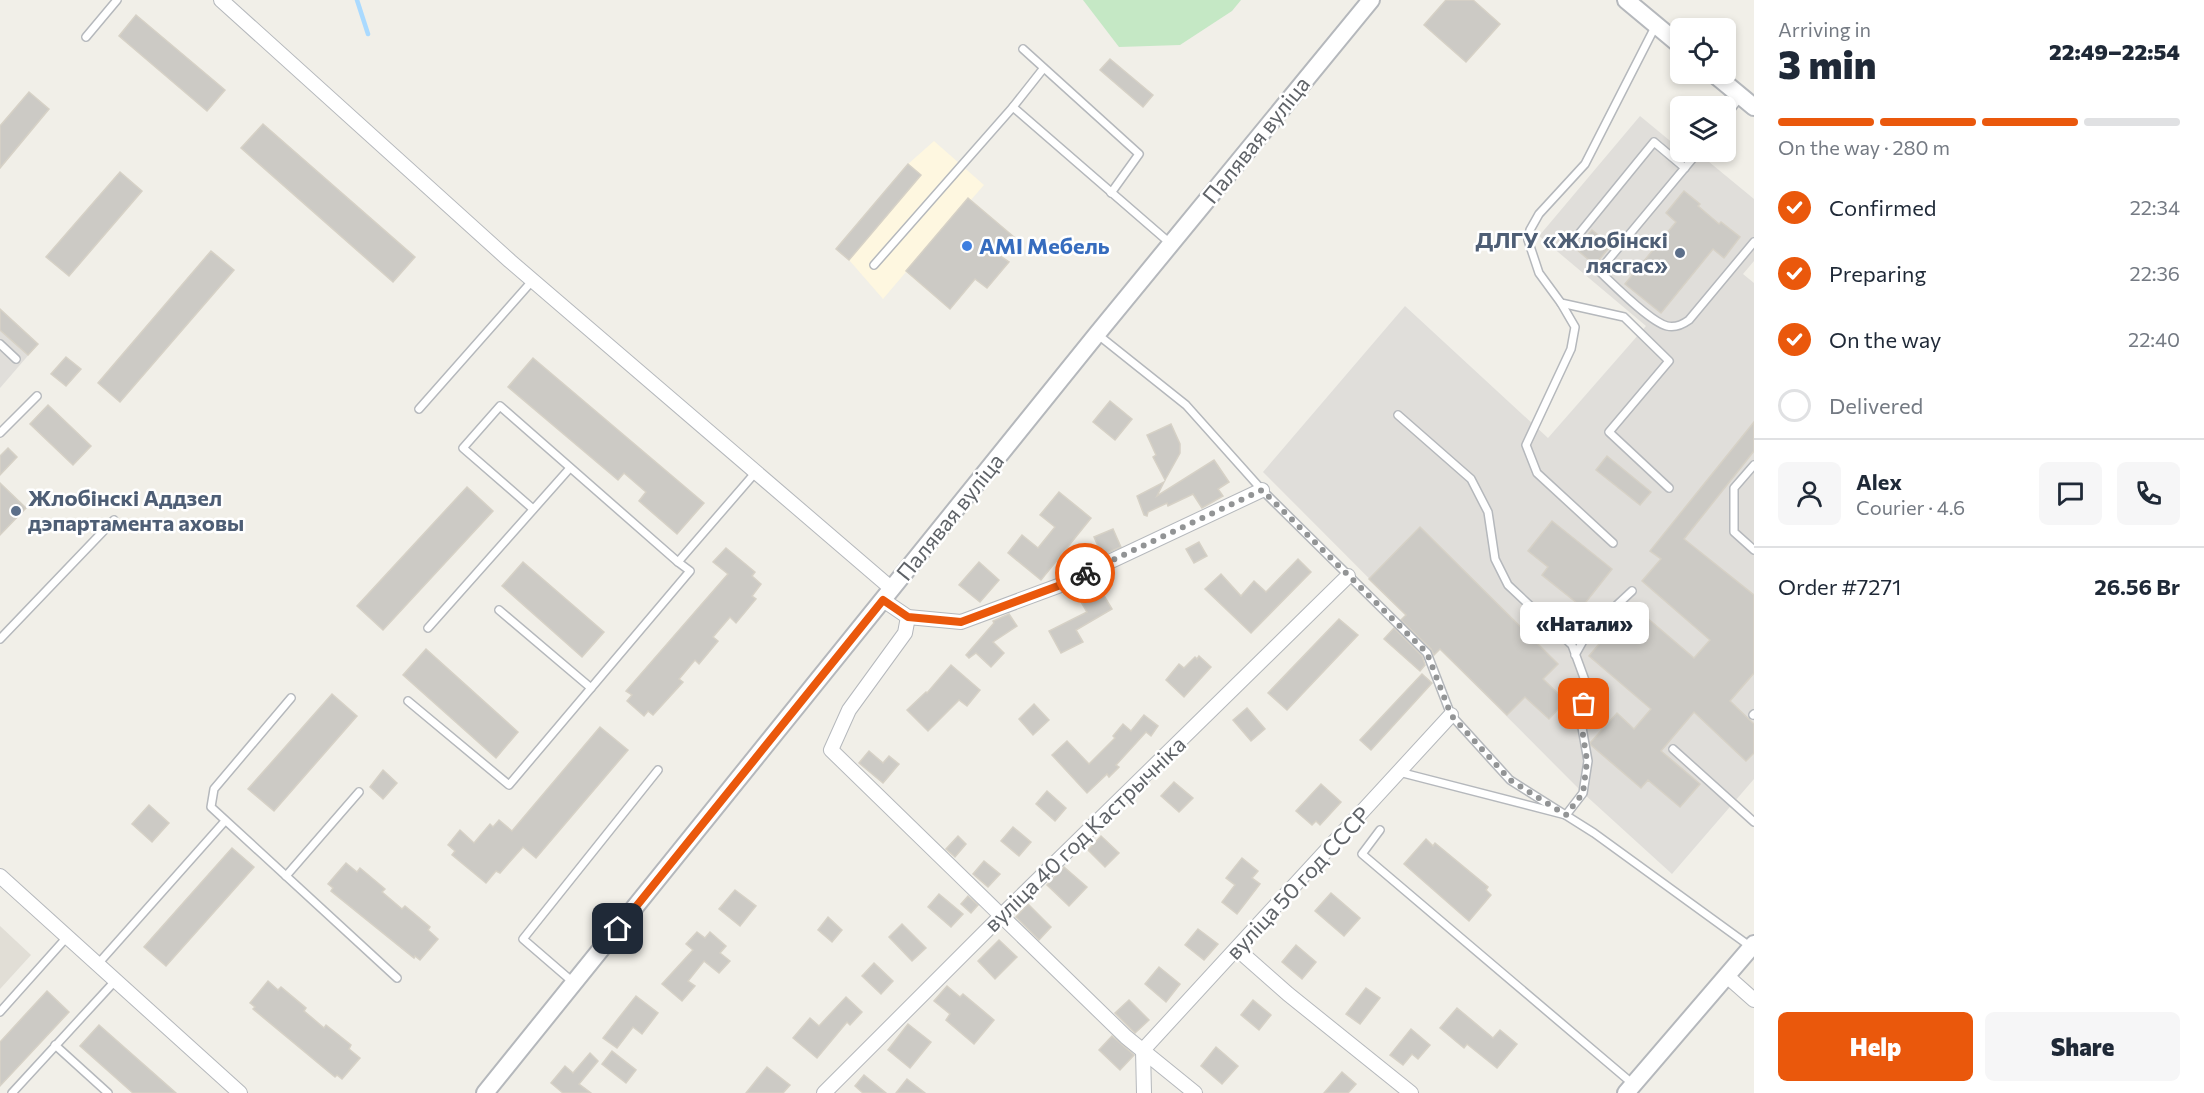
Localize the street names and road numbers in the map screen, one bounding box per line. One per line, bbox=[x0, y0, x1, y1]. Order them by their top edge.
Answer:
street label: Палявая вуліца bbox=[1196, 71, 1315, 209]
street label: Палявая вуліца bbox=[890, 448, 1009, 586]
street label: вуліца 40 год Кастрычніка bbox=[978, 730, 1191, 937]
street label: вуліца 50 год СССР bbox=[1220, 801, 1375, 965]

